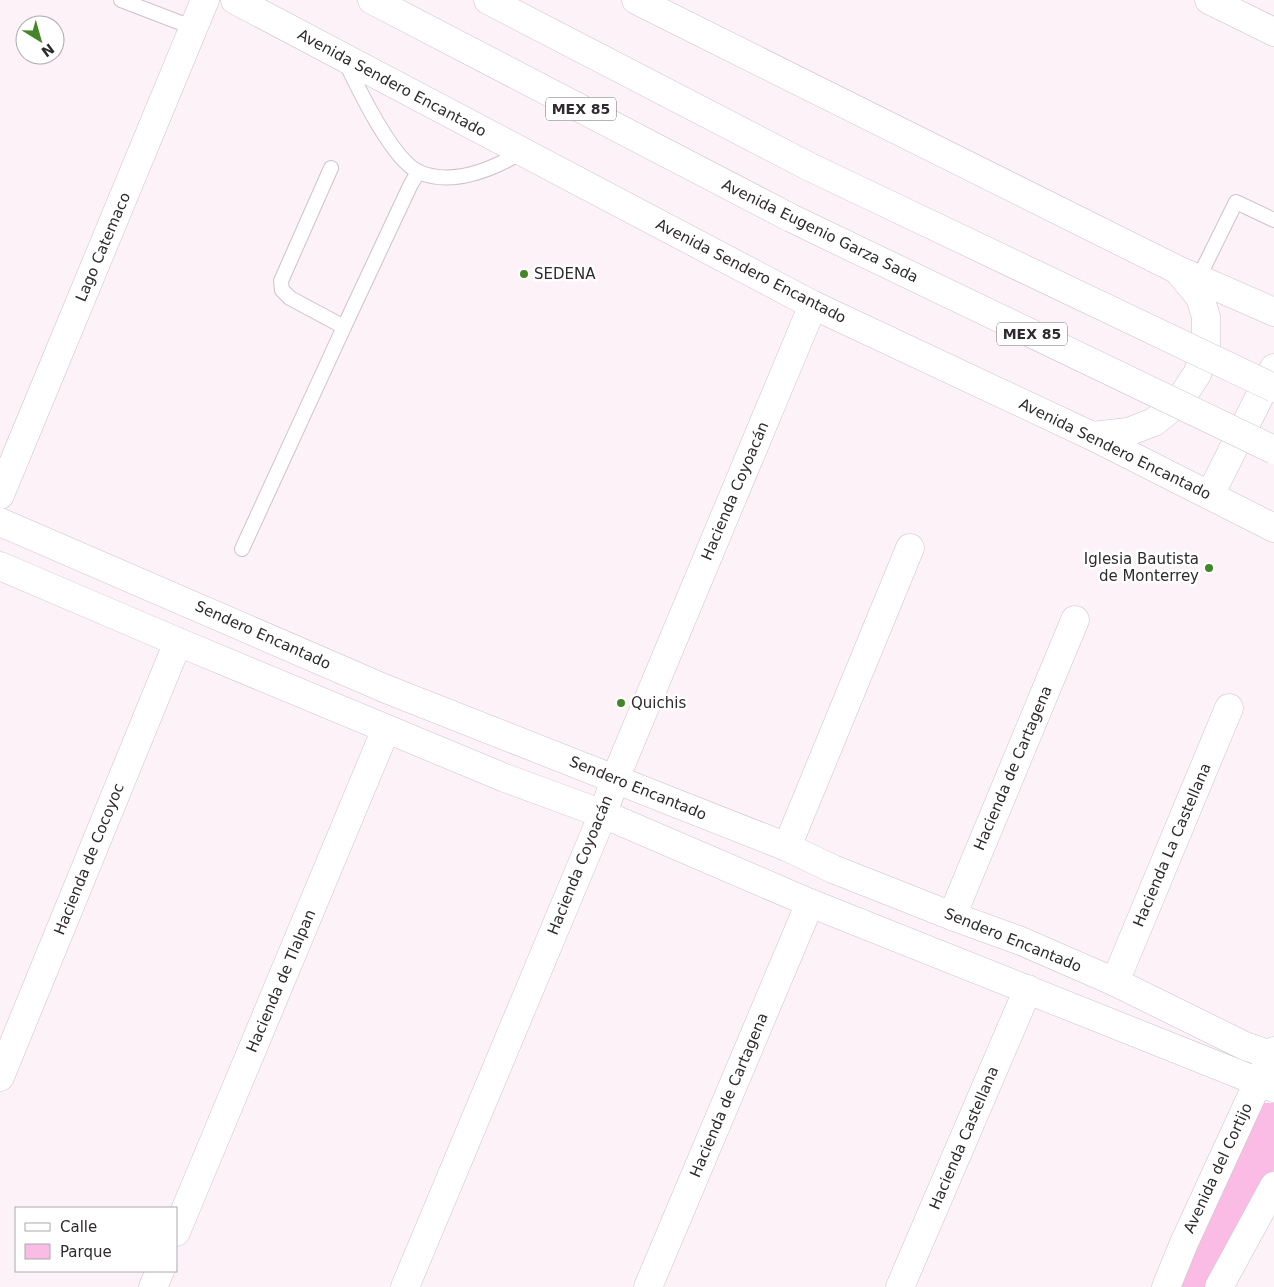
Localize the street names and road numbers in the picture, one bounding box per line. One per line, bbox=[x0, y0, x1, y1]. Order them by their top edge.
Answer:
street label: Avenida Sendero Encantado bbox=[295, 25, 489, 141]
road number: MEX 85 bbox=[546, 98, 616, 120]
street label: Avenida Eugenio Garza Sada bbox=[719, 176, 921, 286]
street label: Lago Catemaco bbox=[72, 190, 134, 304]
street label: Avenida Sendero Encantado bbox=[653, 215, 849, 327]
road number: MEX 85 bbox=[997, 322, 1067, 346]
street label: Avenida Sendero Encantado bbox=[1016, 395, 1214, 503]
street label: Hacienda Coyoacán bbox=[698, 419, 772, 563]
street label: Sendero Encantado bbox=[192, 597, 334, 673]
street label: Hacienda de Cartagena bbox=[970, 683, 1056, 853]
street label: Sendero Encantado bbox=[567, 752, 709, 824]
street label: Hacienda La Castellana bbox=[1129, 760, 1215, 930]
street label: Hacienda de Cocoyoc bbox=[50, 781, 128, 937]
street label: Hacienda Coyoacán bbox=[544, 793, 616, 937]
street label: Sendero Encantado bbox=[942, 904, 1084, 976]
street label: Hacienda de Tlalpan bbox=[243, 907, 319, 1055]
street label: Hacienda de Cartagena bbox=[686, 1010, 772, 1180]
street label: Hacienda Castellana bbox=[926, 1064, 1002, 1212]
street label: Avenida del Cortijo bbox=[1180, 1100, 1256, 1236]

